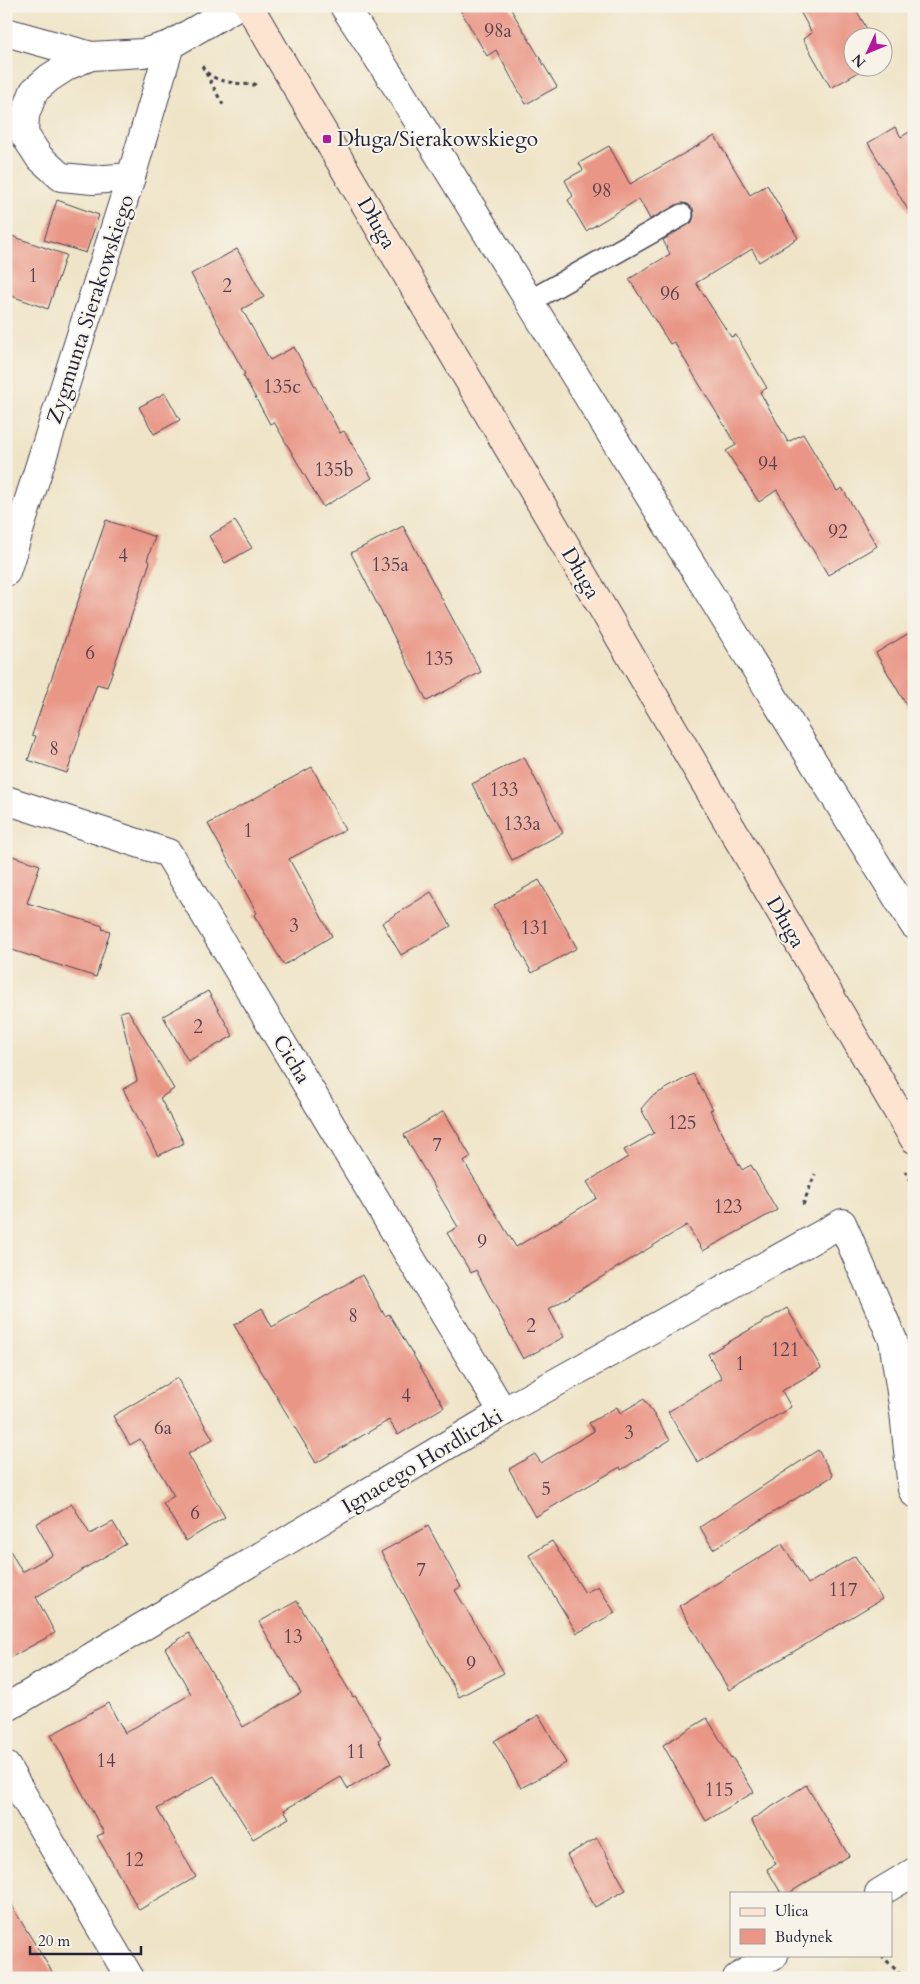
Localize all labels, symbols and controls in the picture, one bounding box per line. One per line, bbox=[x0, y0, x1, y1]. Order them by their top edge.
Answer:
house number: 98a bbox=[484, 18, 512, 44]
north arrow bbox=[842, 28, 892, 78]
text: N bbox=[848, 50, 870, 72]
place label: Długa/Sierakowskiego bbox=[337, 125, 538, 154]
marker: Długa/Sierakowskiego bbox=[321, 133, 333, 145]
house number: 98 bbox=[592, 178, 612, 204]
street label: Zygmunta Sierakowskiego bbox=[40, 191, 141, 427]
street label: Długa bbox=[350, 192, 403, 254]
house number: 1 bbox=[28, 263, 38, 289]
house number: 2 bbox=[222, 273, 232, 299]
house number: 96 bbox=[660, 281, 680, 307]
house number: 135c bbox=[263, 374, 301, 400]
house number: 94 bbox=[758, 451, 778, 477]
house number: 135b bbox=[314, 457, 354, 483]
house number: 92 bbox=[828, 519, 848, 545]
street label: Długa bbox=[554, 542, 607, 604]
house number: 4 bbox=[118, 543, 128, 569]
house number: 135a bbox=[371, 552, 409, 578]
house number: 6 bbox=[85, 640, 95, 666]
house number: 135 bbox=[424, 646, 454, 672]
house number: 8 bbox=[49, 736, 59, 762]
house number: 133 bbox=[489, 777, 519, 803]
house number: 133a bbox=[503, 811, 541, 837]
house number: 1 bbox=[243, 818, 253, 844]
street label: Długa bbox=[759, 891, 812, 953]
house number: 3 bbox=[289, 913, 299, 939]
house number: 131 bbox=[520, 915, 550, 941]
house number: 2 bbox=[193, 1014, 203, 1040]
street label: Cicha bbox=[266, 1029, 317, 1089]
house number: 125 bbox=[667, 1110, 697, 1136]
house number: 7 bbox=[432, 1132, 442, 1158]
house number: 123 bbox=[713, 1194, 743, 1220]
house number: 9 bbox=[477, 1229, 487, 1255]
house number: 8 bbox=[348, 1303, 358, 1329]
house number: 2 bbox=[526, 1313, 536, 1339]
house number: 121 bbox=[770, 1337, 800, 1363]
house number: 1 bbox=[735, 1351, 745, 1377]
house number: 4 bbox=[401, 1383, 411, 1409]
street label: Ignacego Hordliczki bbox=[336, 1402, 508, 1521]
house number: 6a bbox=[154, 1415, 172, 1441]
house number: 3 bbox=[624, 1420, 634, 1446]
house number: 5 bbox=[541, 1476, 551, 1502]
house number: 6 bbox=[190, 1500, 200, 1526]
house number: 7 bbox=[416, 1557, 426, 1583]
house number: 117 bbox=[828, 1577, 858, 1603]
house number: 13 bbox=[283, 1624, 303, 1650]
house number: 9 bbox=[466, 1651, 476, 1677]
house number: 11 bbox=[346, 1739, 366, 1765]
house number: 14 bbox=[96, 1748, 116, 1774]
house number: 115 bbox=[704, 1777, 734, 1803]
house number: 12 bbox=[124, 1847, 144, 1873]
legend bbox=[730, 1892, 892, 1956]
text: Ulica bbox=[775, 1901, 809, 1921]
scale bar bbox=[30, 1924, 141, 1956]
text: Budynek bbox=[775, 1927, 833, 1947]
text: 20 m bbox=[38, 1931, 70, 1951]

